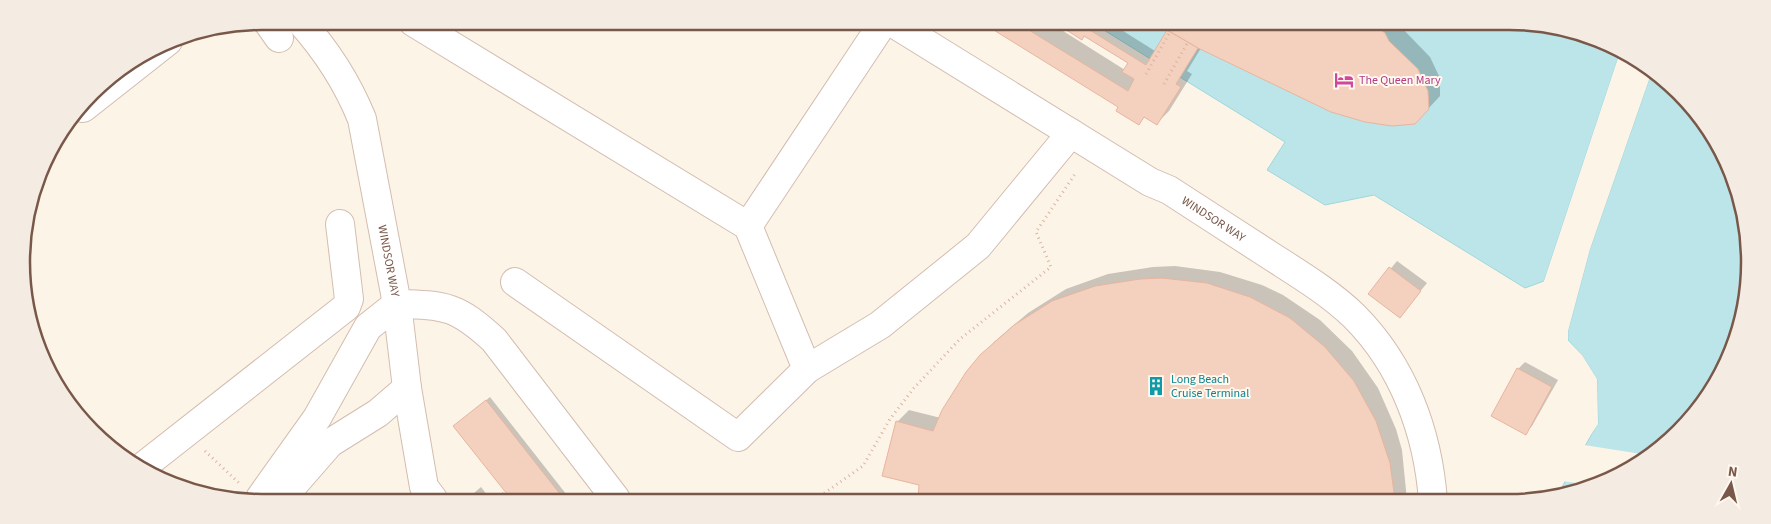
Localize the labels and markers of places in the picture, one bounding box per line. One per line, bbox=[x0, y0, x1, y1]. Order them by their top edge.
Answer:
hotel icon: The Queen Mary bbox=[1333, 69, 1355, 91]
place label: The Queen Mary bbox=[1359, 72, 1441, 89]
place label: Long Beach Cruise Terminal bbox=[1171, 371, 1249, 402]
building icon: Long Beach Cruise Terminal bbox=[1145, 375, 1167, 397]

